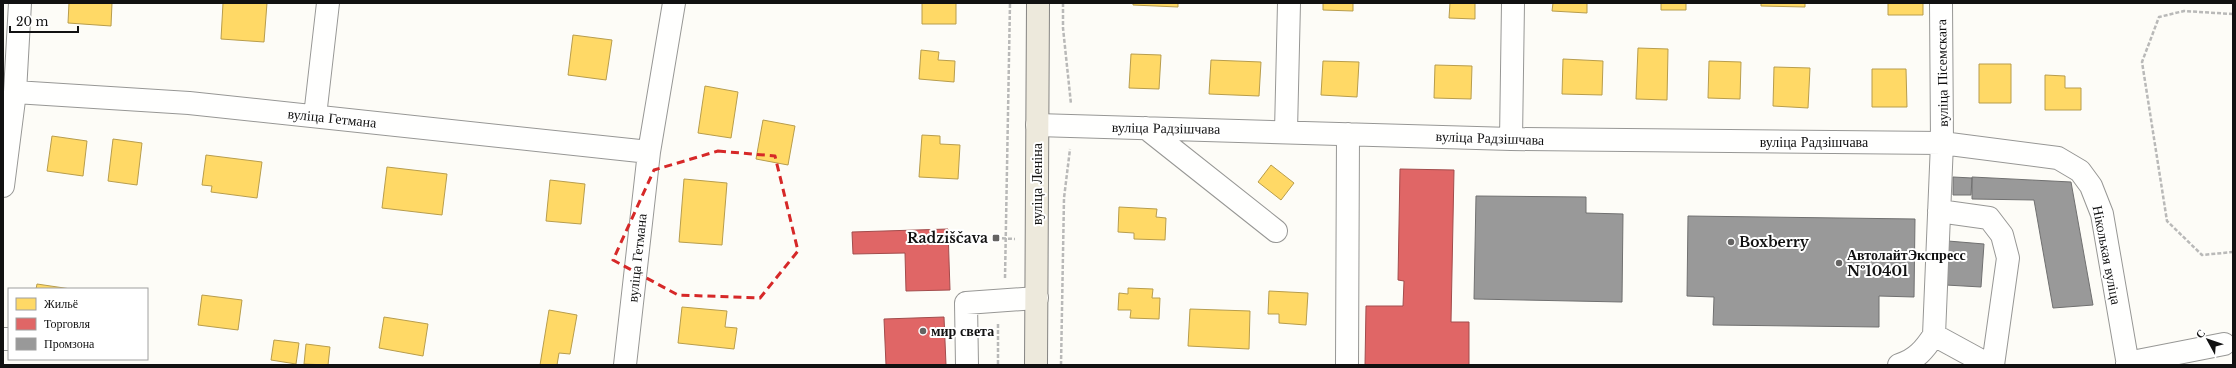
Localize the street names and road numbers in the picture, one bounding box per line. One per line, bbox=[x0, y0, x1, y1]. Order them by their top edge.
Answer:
street label: вуліца Пісемскага bbox=[1932, 18, 1952, 127]
street label: вуліца Гетмана bbox=[287, 104, 378, 132]
street label: вуліца Радзішчава bbox=[1112, 118, 1221, 138]
street label: вуліца Радзішчава bbox=[1435, 127, 1545, 149]
street label: вуліца Радзішчава bbox=[1760, 133, 1869, 151]
street label: вуліца Леніна bbox=[1028, 142, 1046, 225]
street label: Ніколькая вуліца bbox=[2089, 204, 2126, 307]
street label: вуліца Гетмана bbox=[623, 212, 651, 303]

